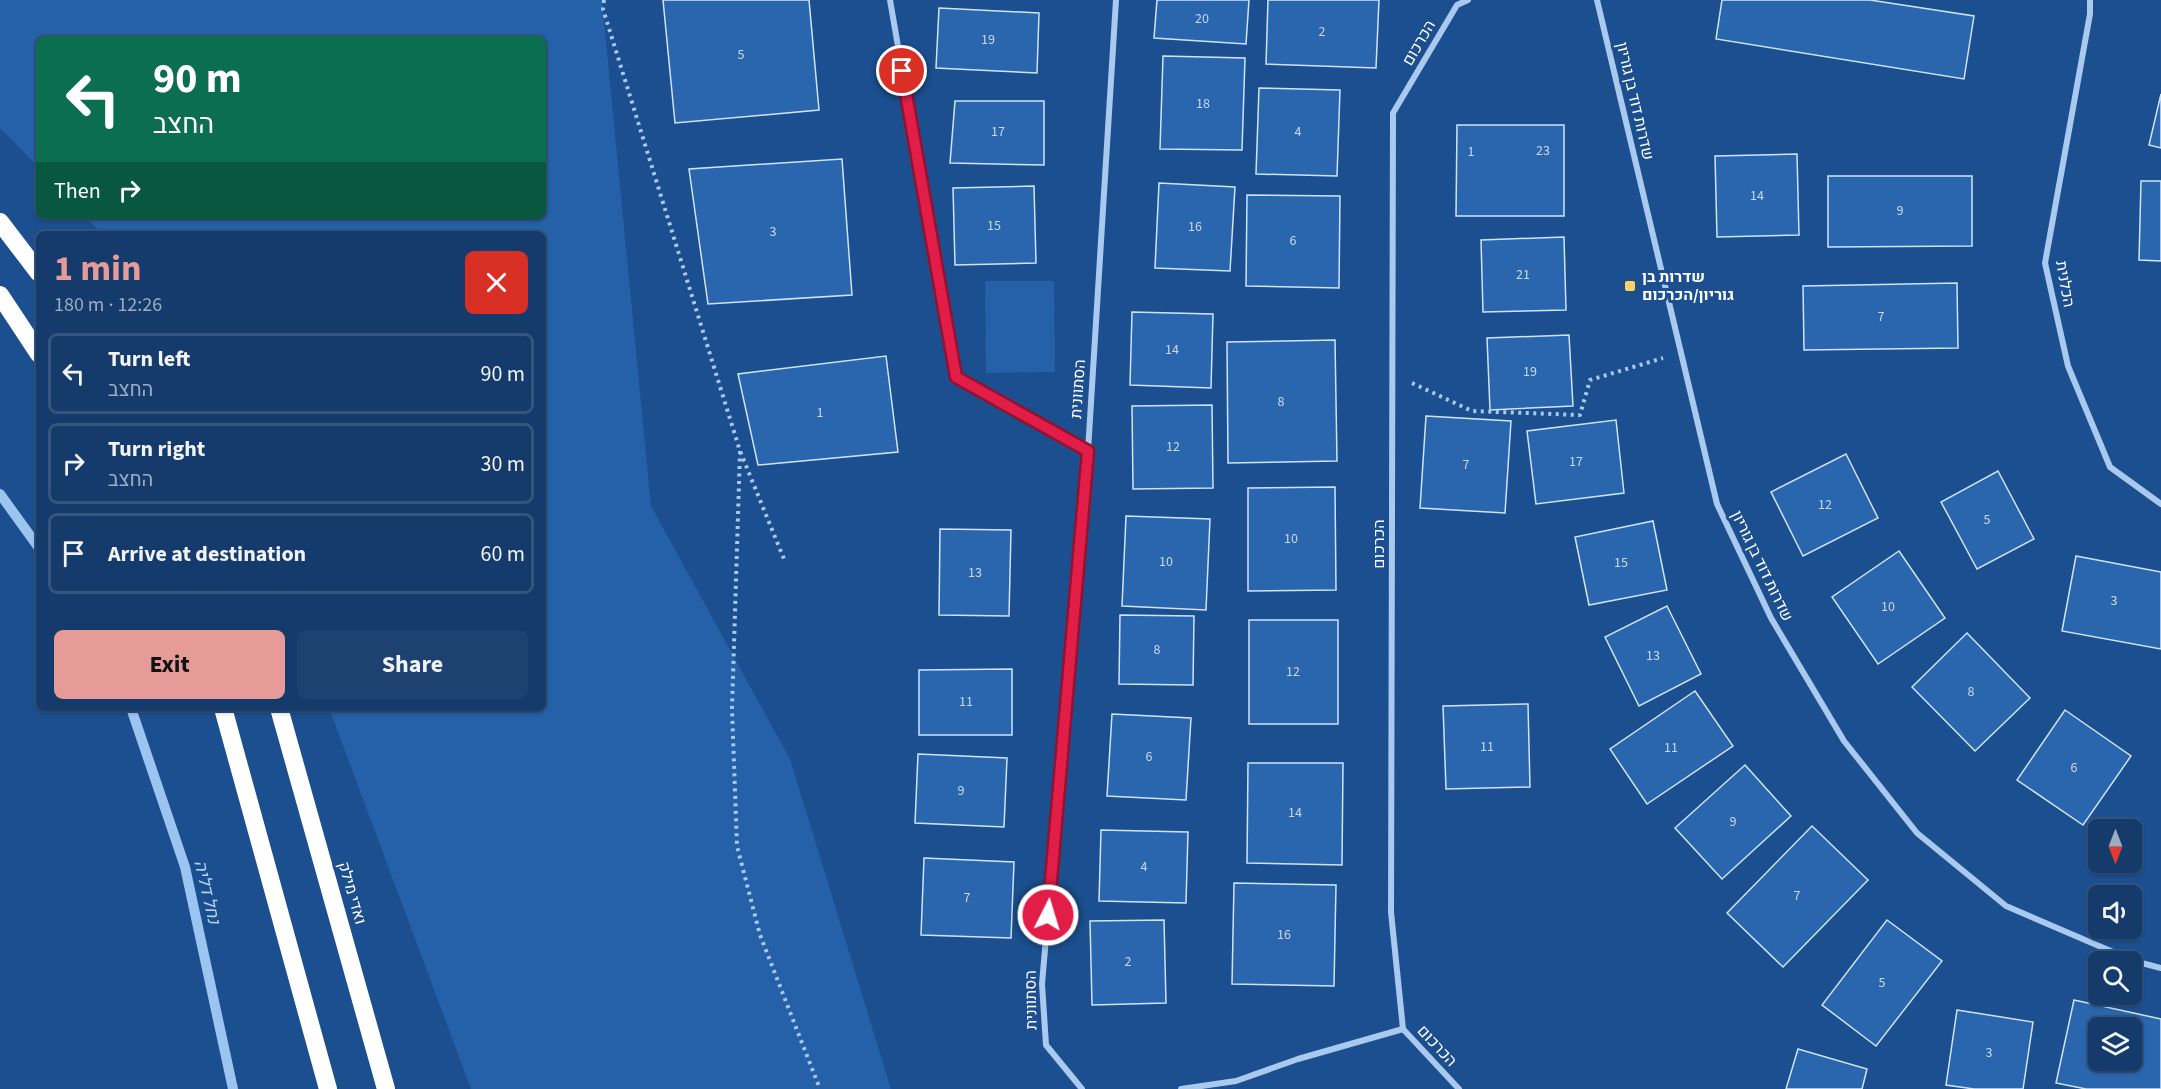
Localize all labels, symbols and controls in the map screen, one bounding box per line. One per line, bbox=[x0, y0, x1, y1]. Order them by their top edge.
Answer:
house number: 20 bbox=[1195, 9, 1209, 29]
street label: הכרכום bbox=[1397, 16, 1441, 70]
house number: 2 bbox=[1319, 22, 1326, 42]
house number: 19 bbox=[981, 30, 995, 50]
street label: שדרות דוד בן גוריון bbox=[1611, 40, 1659, 162]
house number: 5 bbox=[738, 45, 745, 65]
pin bbox=[876, 45, 927, 96]
text: 90 m bbox=[153, 49, 242, 109]
icon: arrive bbox=[885, 54, 918, 87]
icon: left bbox=[54, 60, 132, 138]
house number: 18 bbox=[1196, 94, 1210, 114]
text: החצב bbox=[153, 105, 214, 144]
house number: 17 bbox=[991, 122, 1005, 142]
house number: 4 bbox=[1295, 122, 1302, 142]
house number: 23 bbox=[1536, 141, 1550, 161]
house number: 1 bbox=[1468, 142, 1475, 162]
icon: right bbox=[113, 174, 146, 207]
text: Then bbox=[54, 175, 101, 207]
house number: 14 bbox=[1750, 186, 1764, 206]
house number: 9 bbox=[1897, 201, 1904, 221]
house number: 15 bbox=[987, 216, 1001, 236]
house number: 16 bbox=[1188, 217, 1202, 237]
house number: 3 bbox=[770, 222, 777, 242]
house number: 6 bbox=[1290, 231, 1297, 251]
text: 1 min bbox=[54, 243, 142, 294]
button: close bbox=[465, 251, 528, 314]
street label: הכלנית bbox=[2050, 259, 2080, 309]
house number: 21 bbox=[1516, 265, 1530, 285]
place label: שדרות בן גוריון/הכרכום bbox=[1642, 266, 1734, 306]
marker: שדרות בן גוריון/הכרכום bbox=[1623, 279, 1637, 293]
text: 180 m · 12:26 bbox=[54, 291, 162, 319]
house number: 7 bbox=[1878, 307, 1885, 327]
house number: 14 bbox=[1165, 340, 1179, 360]
text: Turn left bbox=[108, 343, 190, 375]
icon: left bbox=[57, 357, 90, 390]
text: 90 m bbox=[480, 358, 525, 390]
street label: הסתוונית bbox=[1065, 358, 1091, 420]
house number: 19 bbox=[1523, 362, 1537, 382]
text: החצב bbox=[108, 376, 153, 404]
house number: 8 bbox=[1278, 392, 1285, 412]
house number: 1 bbox=[817, 403, 824, 423]
text: Turn right bbox=[108, 433, 205, 465]
house number: 12 bbox=[1166, 437, 1180, 457]
icon: right bbox=[57, 447, 90, 480]
text: 30 m bbox=[480, 448, 525, 480]
house number: 17 bbox=[1569, 452, 1583, 472]
house number: 7 bbox=[1463, 455, 1470, 475]
text: החצב bbox=[108, 466, 153, 494]
house number: 12 bbox=[1818, 495, 1832, 515]
street label: שדרות דוד בן גוריון bbox=[1726, 507, 1798, 625]
house number: 5 bbox=[1984, 510, 1991, 530]
street label: הכרכום bbox=[1368, 519, 1390, 569]
house number: 10 bbox=[1284, 529, 1298, 549]
icon: arrive bbox=[57, 537, 90, 570]
text: Arrive at destination bbox=[108, 538, 306, 570]
text: 60 m bbox=[480, 538, 525, 570]
house number: 10 bbox=[1159, 552, 1173, 572]
house number: 15 bbox=[1614, 553, 1628, 573]
house number: 13 bbox=[968, 563, 982, 583]
house number: 3 bbox=[2111, 591, 2118, 611]
house number: 10 bbox=[1881, 597, 1895, 617]
button: Exit bbox=[54, 630, 285, 699]
button: Share bbox=[297, 630, 528, 699]
house number: 8 bbox=[1154, 640, 1161, 660]
house number: 13 bbox=[1646, 646, 1660, 666]
house number: 12 bbox=[1286, 662, 1300, 682]
house number: 8 bbox=[1968, 682, 1975, 702]
house number: 11 bbox=[959, 692, 973, 712]
house number: 11 bbox=[1480, 737, 1494, 757]
house number: 11 bbox=[1664, 738, 1678, 758]
house number: 6 bbox=[1146, 747, 1153, 767]
house number: 6 bbox=[2071, 758, 2078, 778]
house number: 9 bbox=[958, 781, 965, 801]
house number: 14 bbox=[1288, 803, 1302, 823]
house number: 9 bbox=[1730, 812, 1737, 832]
north arrow bbox=[2088, 819, 2142, 873]
map controls bbox=[2088, 819, 2142, 1071]
house number: 4 bbox=[1141, 857, 1148, 877]
water label: נחל דליה bbox=[188, 858, 227, 928]
street label: ואדי מילק bbox=[333, 859, 371, 927]
position arrow bbox=[1016, 883, 1080, 947]
button: sound bbox=[2088, 885, 2142, 939]
house number: 7 bbox=[1794, 886, 1801, 906]
house number: 7 bbox=[964, 888, 971, 908]
house number: 16 bbox=[1277, 925, 1291, 945]
button: search bbox=[2088, 951, 2142, 1005]
house number: 2 bbox=[1125, 952, 1132, 972]
street label: הסתוונית bbox=[1019, 970, 1043, 1030]
house number: 5 bbox=[1879, 973, 1886, 993]
button: layers bbox=[2088, 1017, 2142, 1071]
street label: הכרכום bbox=[1412, 1020, 1462, 1072]
house number: 3 bbox=[1986, 1043, 1993, 1063]

